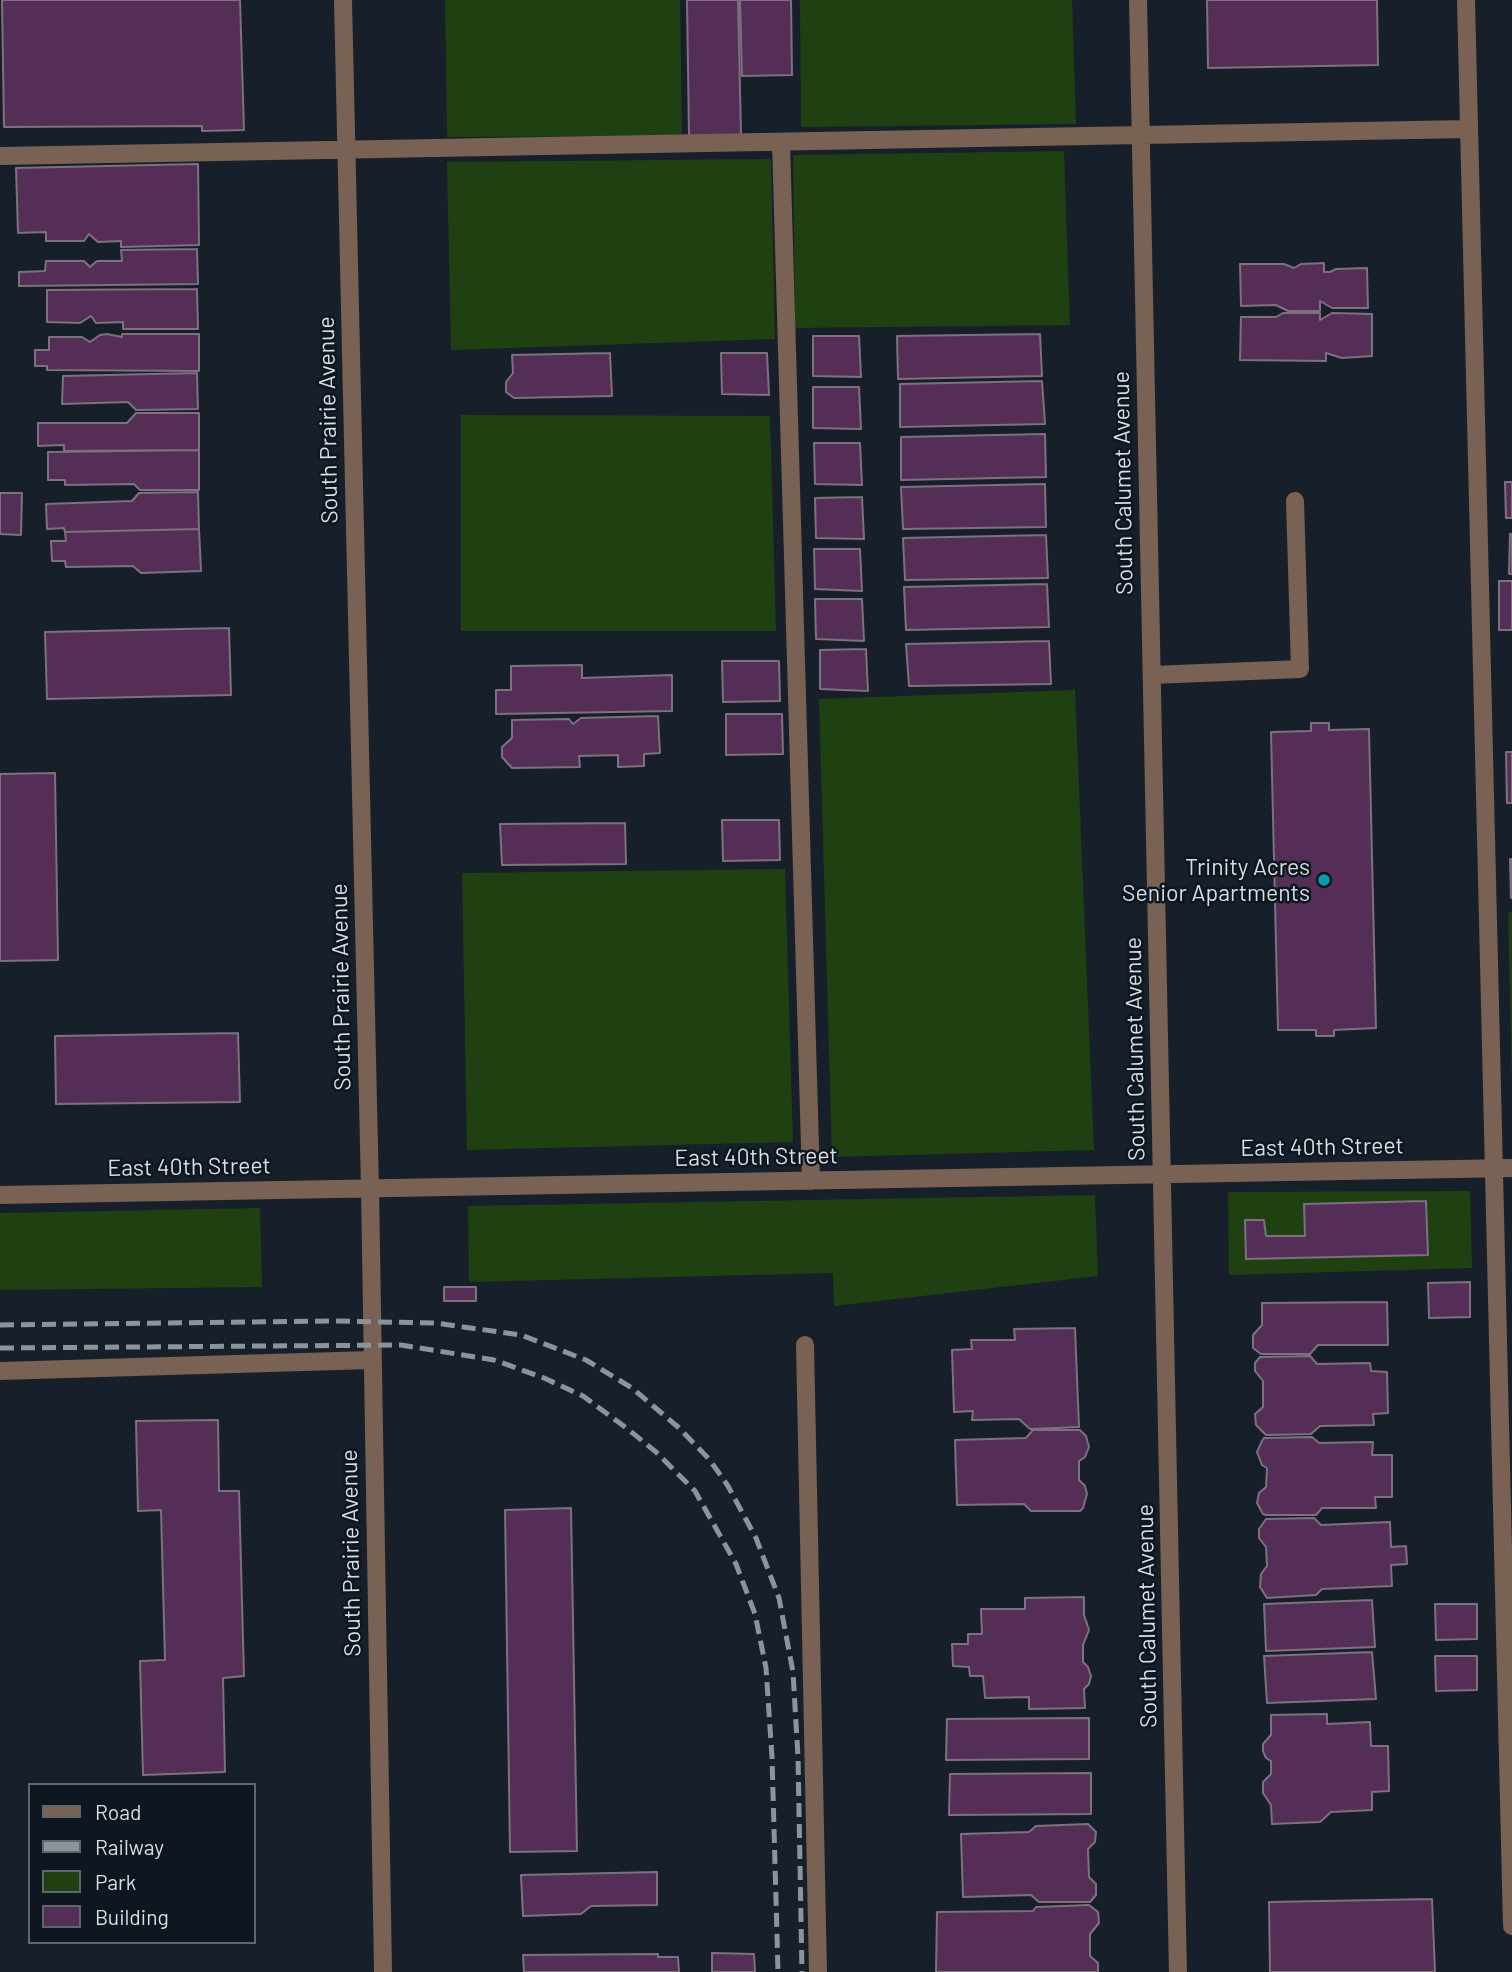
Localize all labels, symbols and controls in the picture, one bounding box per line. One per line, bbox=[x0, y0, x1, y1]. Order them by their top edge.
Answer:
street label: South Prairie Avenue bbox=[312, 316, 344, 524]
street label: South Calumet Avenue bbox=[1107, 371, 1139, 595]
place label: Trinity Acres Senior Apartments bbox=[1122, 853, 1310, 907]
marker: Trinity Acres Senior Apartments bbox=[1316, 872, 1332, 888]
street label: South Prairie Avenue bbox=[325, 883, 357, 1091]
street label: South Calumet Avenue bbox=[1119, 937, 1151, 1161]
street label: East 40th Street bbox=[1240, 1132, 1404, 1162]
street label: East 40th Street bbox=[674, 1142, 838, 1172]
street label: East 40th Street bbox=[107, 1152, 271, 1182]
street label: South Prairie Avenue bbox=[335, 1449, 367, 1657]
street label: South Calumet Avenue bbox=[1131, 1504, 1163, 1728]
legend bbox=[28, 1783, 256, 1944]
text: Road bbox=[95, 1799, 141, 1824]
text: Railway bbox=[95, 1834, 164, 1859]
text: Park bbox=[95, 1869, 136, 1894]
text: Building bbox=[95, 1904, 169, 1929]

